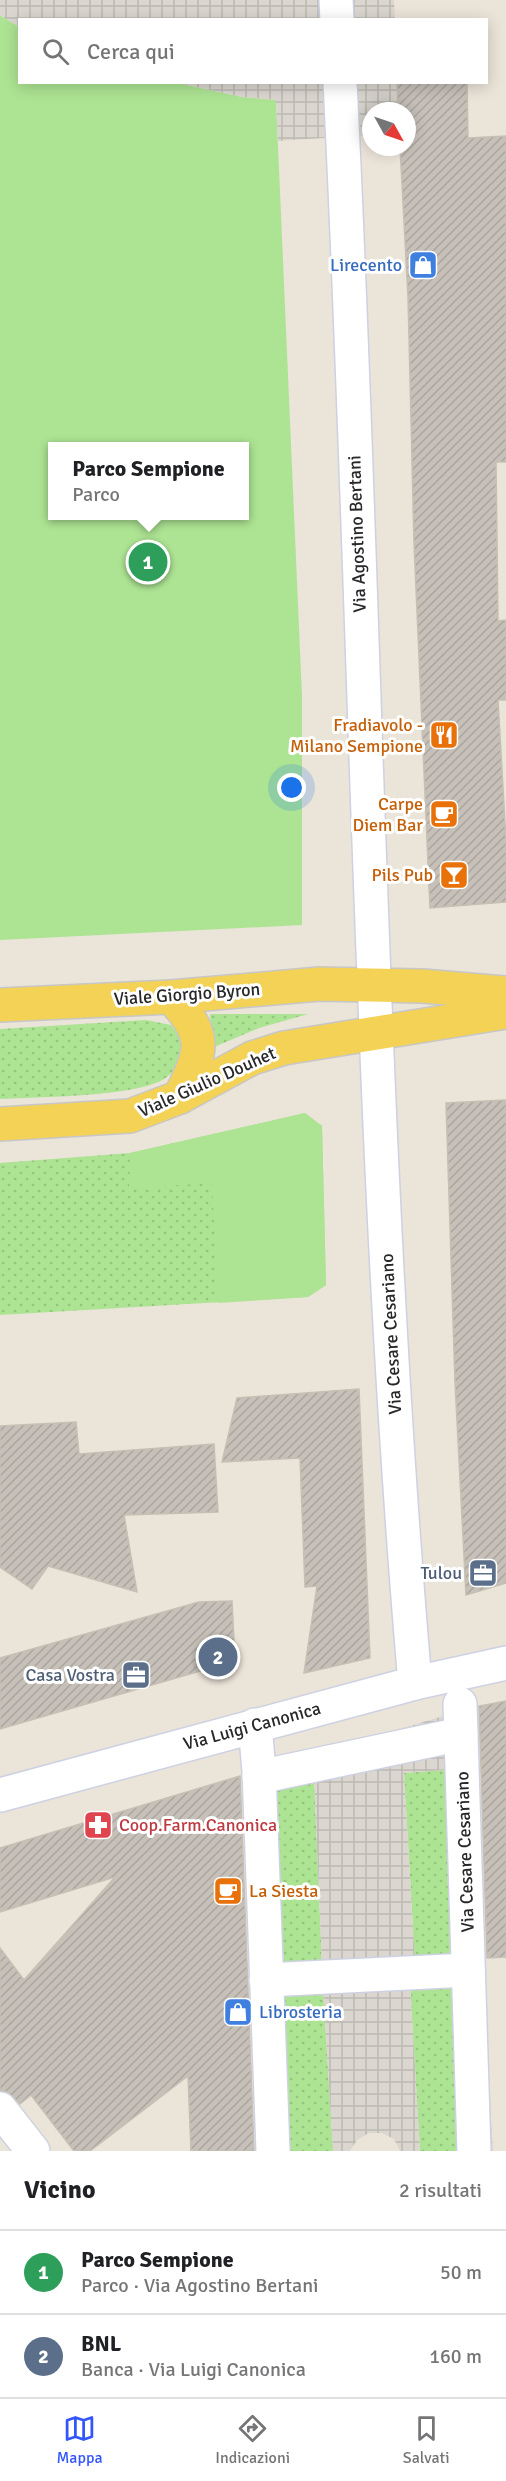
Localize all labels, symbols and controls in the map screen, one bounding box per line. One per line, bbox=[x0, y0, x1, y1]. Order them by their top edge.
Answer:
search box bbox=[18, 18, 488, 84]
icon: search bbox=[39, 35, 72, 68]
text: Cerca qui bbox=[87, 38, 175, 65]
north arrow bbox=[362, 102, 416, 156]
shop icon: Lirecento bbox=[407, 249, 439, 281]
place label: Lirecento bbox=[330, 254, 402, 276]
popup bbox=[48, 442, 249, 520]
text: Parco Sempione bbox=[72, 455, 225, 482]
street label: Via Agostino Bertani bbox=[343, 455, 371, 613]
text: Parco bbox=[72, 482, 120, 507]
pin: 1 bbox=[128, 540, 168, 584]
place label: Fradiavolo - Milano Sempione bbox=[290, 714, 423, 757]
restaurant icon: Fradiavolo - Milano Sempione bbox=[428, 719, 460, 751]
your location bbox=[277, 773, 306, 802]
place label: Carpe Diem Bar bbox=[353, 793, 423, 836]
cafe icon: Carpe Diem Bar bbox=[428, 798, 460, 830]
bar icon: Pils Pub bbox=[438, 859, 470, 891]
place label: Pils Pub bbox=[371, 864, 433, 886]
street label: Viale Giorgio Byron bbox=[113, 978, 261, 1010]
street label: Viale Giulio Douhet bbox=[135, 1042, 279, 1122]
street label: Via Cesare Cesariano bbox=[376, 1253, 406, 1415]
office icon: Tulou bbox=[467, 1557, 499, 1589]
place label: Tulou bbox=[420, 1562, 462, 1584]
pin: 2 bbox=[198, 1634, 238, 1680]
office icon: Casa Vostra bbox=[120, 1659, 152, 1691]
place label: Casa Vostra bbox=[26, 1664, 115, 1686]
street label: Via Luigi Canonica bbox=[181, 1697, 323, 1755]
street label: Via Cesare Cesariano bbox=[451, 1771, 479, 1933]
pharmacy icon: Coop.Farm.Canonica bbox=[82, 1809, 114, 1841]
place label: Coop.Farm.Canonica bbox=[119, 1814, 277, 1836]
cafe icon: La Siesta bbox=[212, 1875, 244, 1907]
place label: La Siesta bbox=[249, 1880, 319, 1902]
shop icon: Librosteria bbox=[222, 1996, 254, 2028]
place label: Librosteria bbox=[259, 2001, 342, 2023]
text: Vicino bbox=[24, 2174, 96, 2206]
text: 2 risultati bbox=[399, 2178, 482, 2203]
text: Parco Sempione bbox=[81, 2246, 234, 2273]
text: 1 bbox=[38, 2260, 49, 2285]
text: 50 m bbox=[440, 2260, 482, 2285]
text: Parco · Via Agostino Bertani bbox=[81, 2273, 319, 2298]
text: BNL bbox=[81, 2330, 121, 2357]
text: 2 bbox=[38, 2344, 49, 2369]
text: 160 m bbox=[429, 2344, 482, 2369]
text: Banca · Via Luigi Canonica bbox=[81, 2357, 306, 2382]
tab: Mappa bbox=[56, 2412, 103, 2468]
tab: Indicazioni bbox=[215, 2412, 290, 2468]
tab: Salvati bbox=[403, 2412, 450, 2468]

